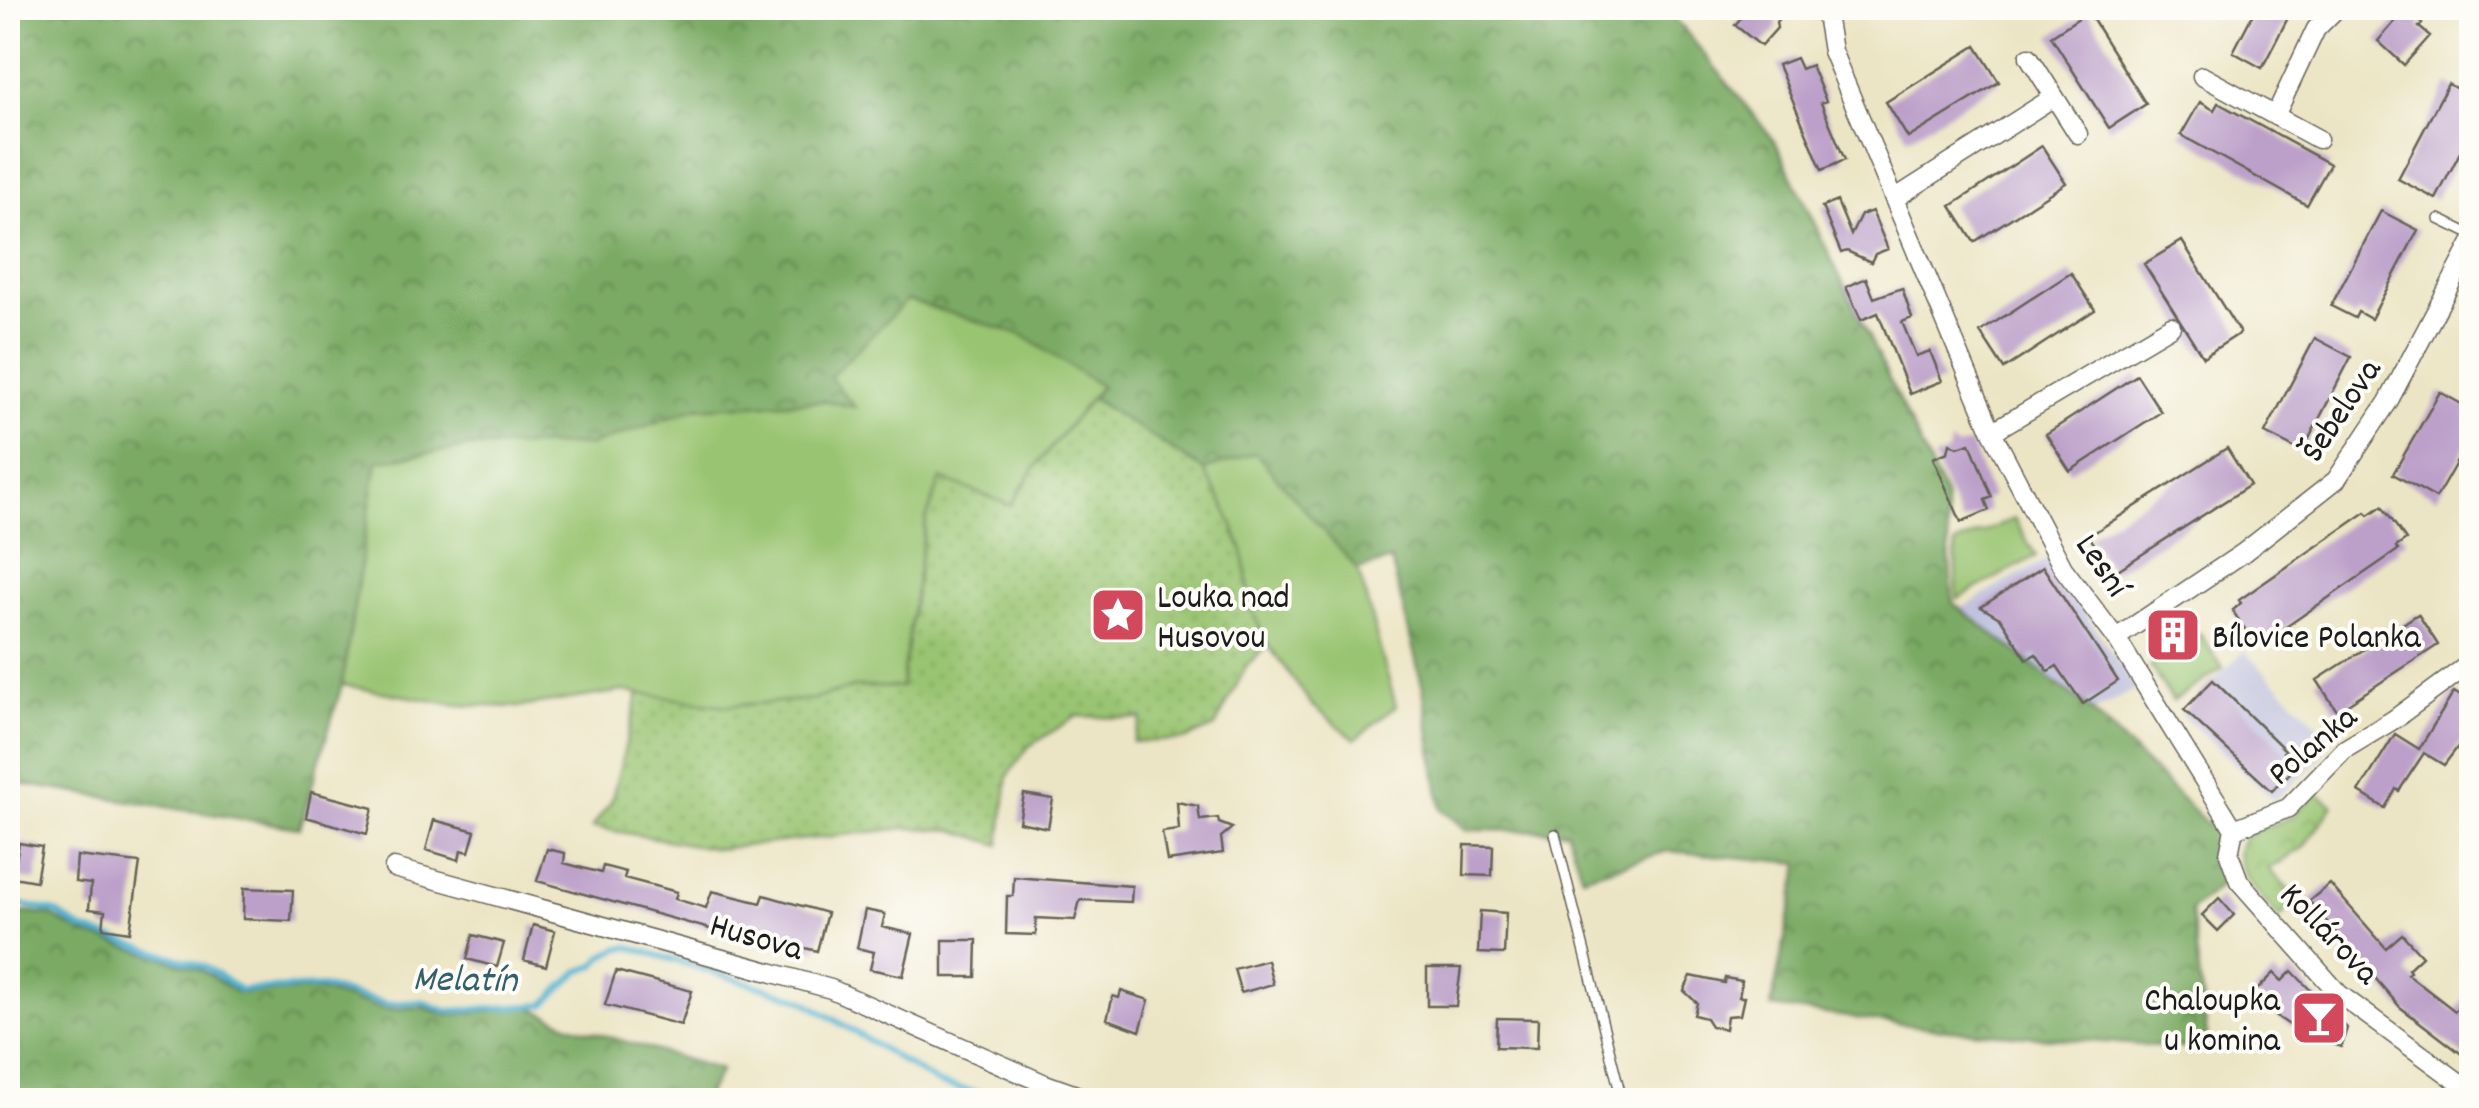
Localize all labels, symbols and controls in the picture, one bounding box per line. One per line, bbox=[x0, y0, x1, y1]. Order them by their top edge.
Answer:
street label: Šebelova bbox=[2290, 350, 2396, 474]
street label: Lesní bbox=[2060, 525, 2141, 611]
place label: Louka nad Husovou bbox=[1157, 575, 1290, 665]
place icon: Louka nad Husovou bbox=[1088, 585, 1148, 645]
building icon: Bílovice Polanka bbox=[2143, 605, 2203, 665]
place label: Bílovice Polanka bbox=[2212, 615, 2421, 665]
street label: Polanka bbox=[2259, 695, 2370, 800]
street label: Kollárova bbox=[2266, 873, 2389, 998]
street label: Husova bbox=[703, 903, 808, 977]
water label: Melatín bbox=[412, 954, 519, 1011]
place label: Chaloupka u komina bbox=[2144, 978, 2281, 1068]
bar icon: Chaloupka u komina bbox=[2289, 988, 2349, 1048]

